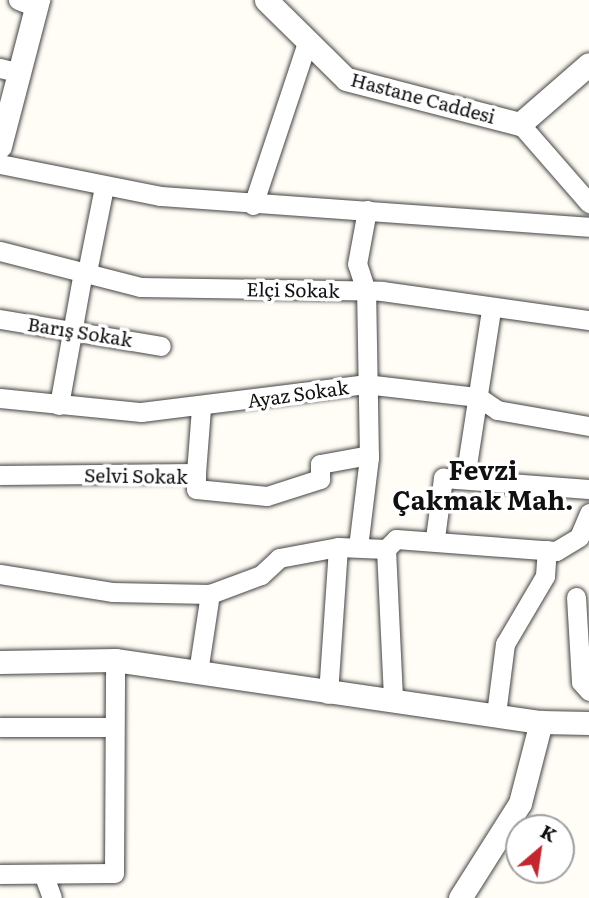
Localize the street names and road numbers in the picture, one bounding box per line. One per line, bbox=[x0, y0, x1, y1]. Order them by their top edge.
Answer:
street label: Hastane Caddesi bbox=[348, 68, 498, 128]
street label: Elçi Sokak bbox=[246, 278, 340, 302]
street label: Barış Sokak bbox=[26, 312, 134, 352]
street label: Ayaz Sokak bbox=[246, 376, 350, 412]
street label: Selvi Sokak bbox=[84, 464, 188, 488]

